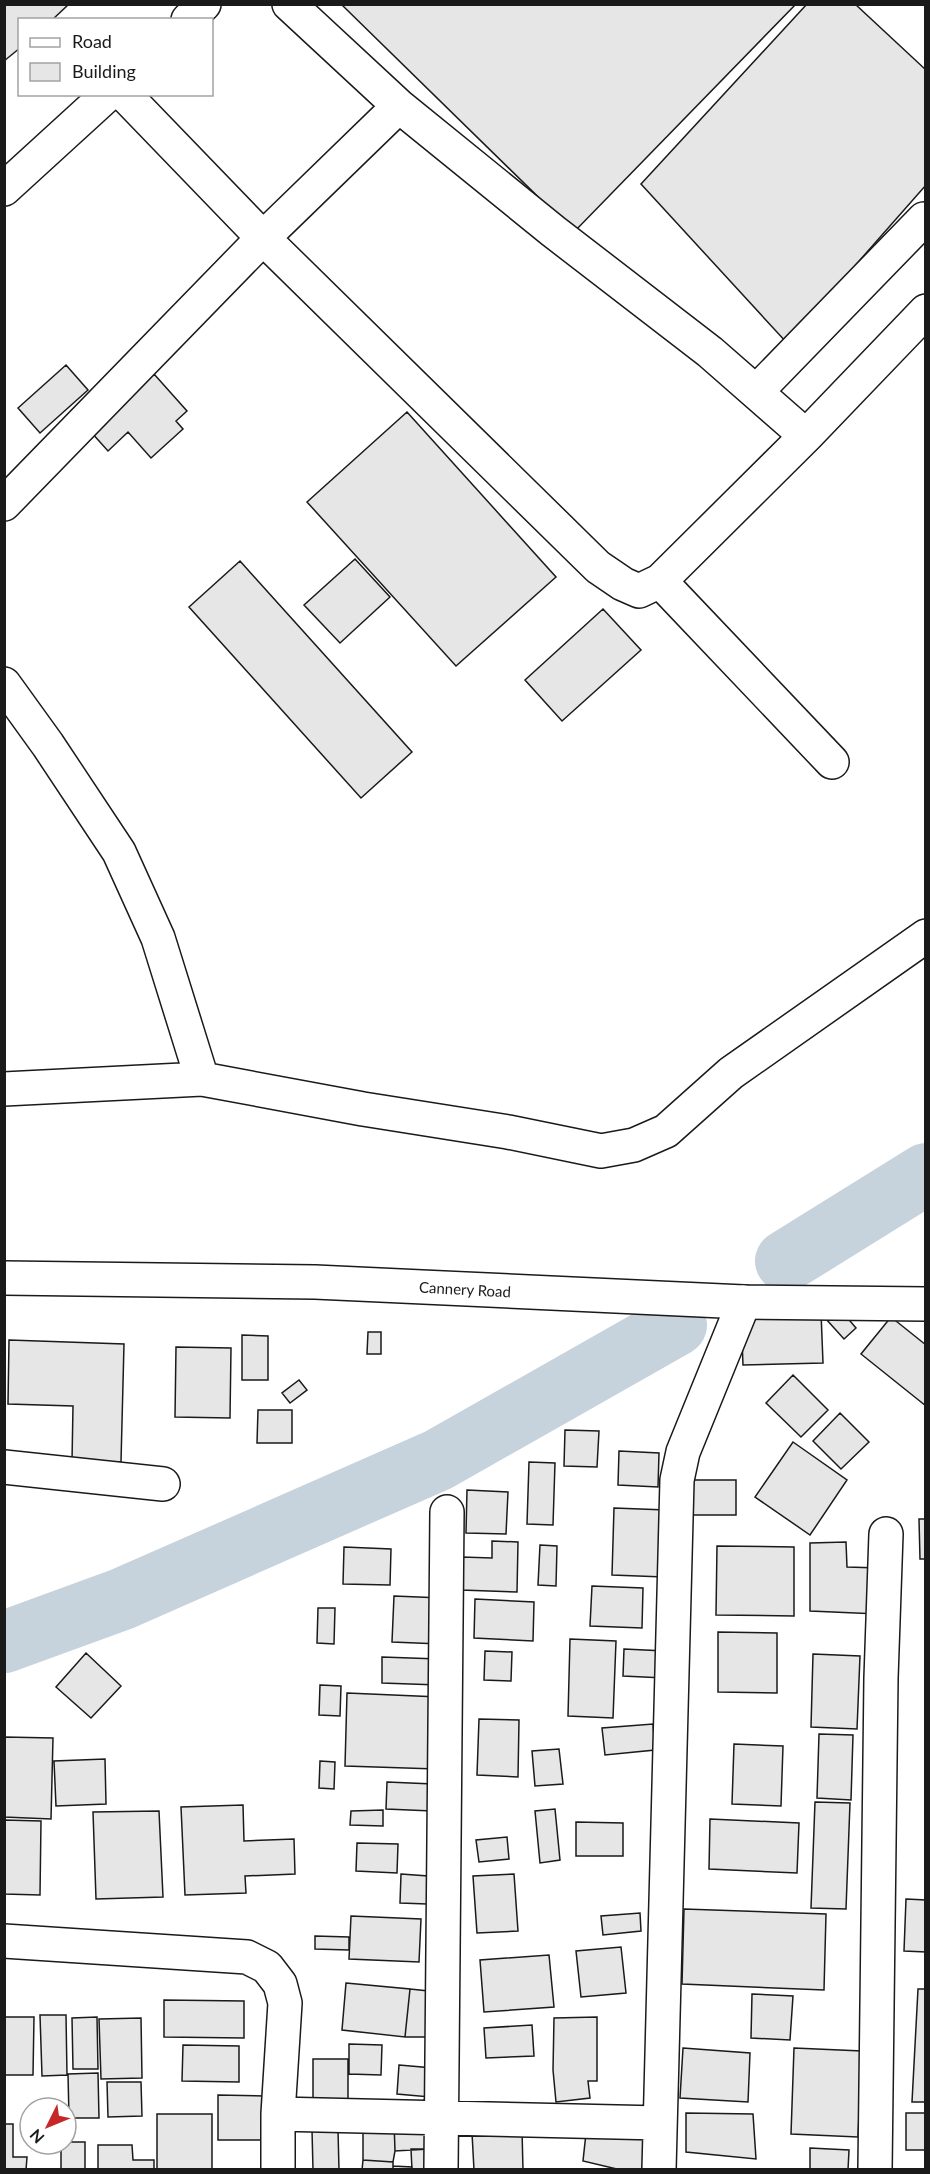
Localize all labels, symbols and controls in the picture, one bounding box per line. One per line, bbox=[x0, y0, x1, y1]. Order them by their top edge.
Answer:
legend bbox=[18, 18, 213, 96]
text: Road bbox=[72, 30, 112, 52]
text: Building bbox=[72, 60, 136, 82]
street label: Cannery Road bbox=[419, 1278, 511, 1300]
north arrow bbox=[18, 2096, 78, 2156]
text: N bbox=[26, 2126, 48, 2148]

